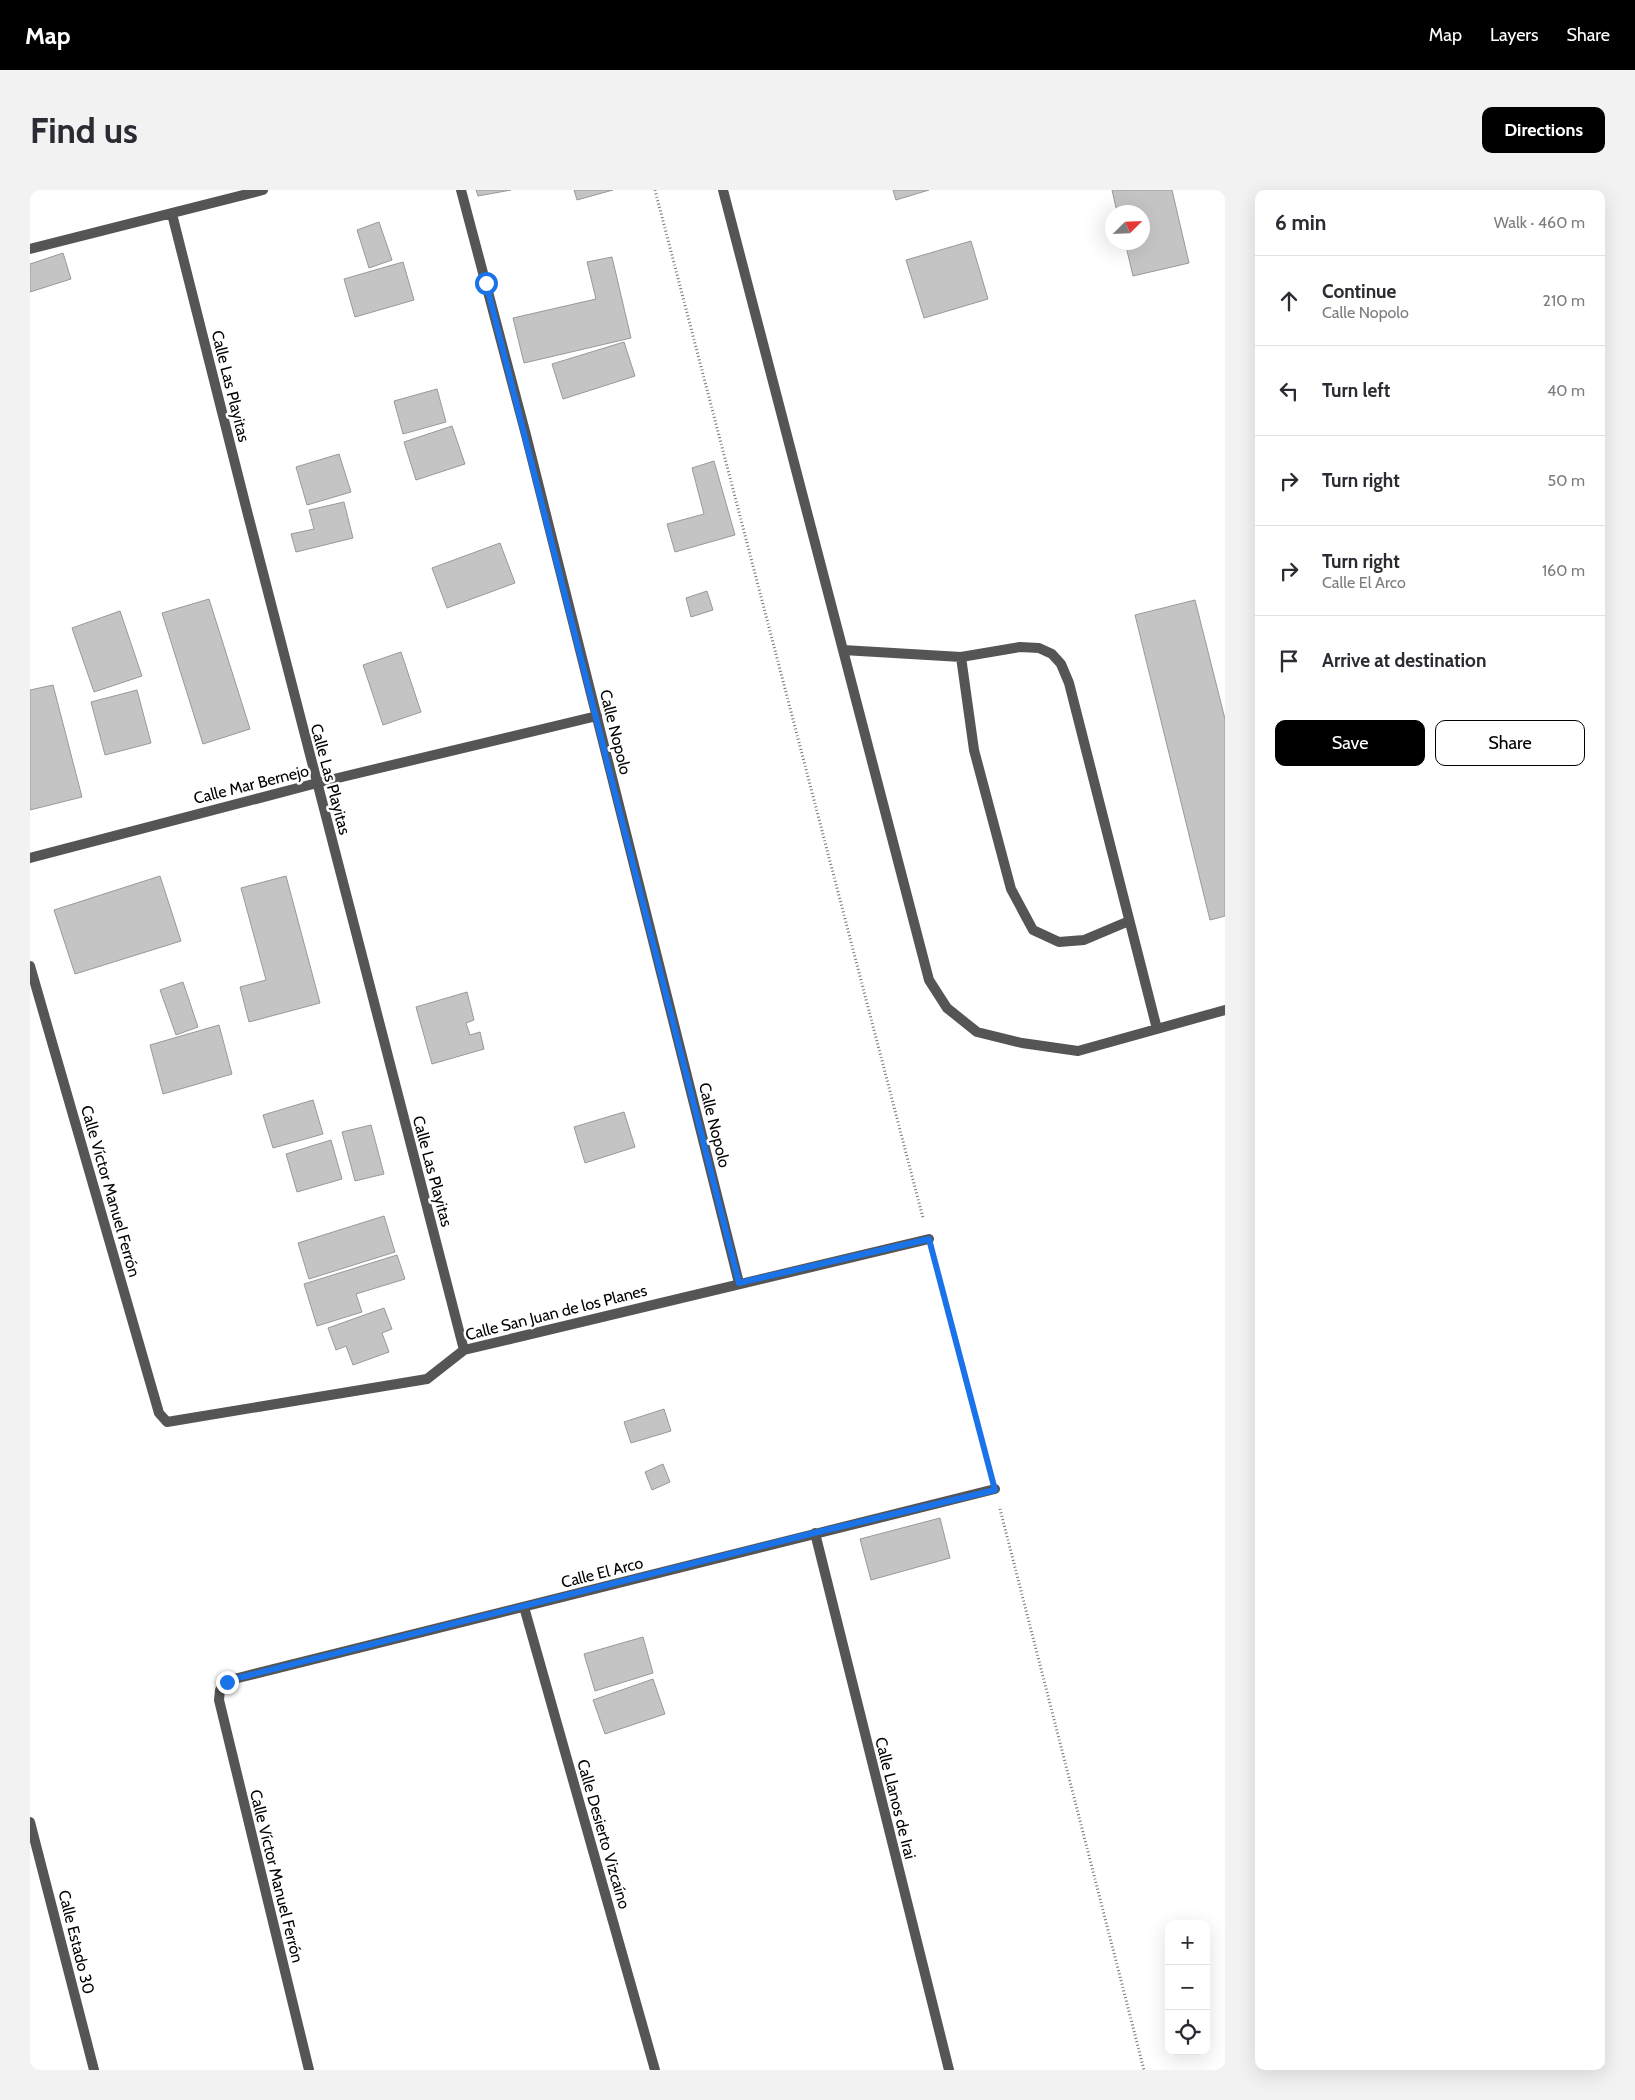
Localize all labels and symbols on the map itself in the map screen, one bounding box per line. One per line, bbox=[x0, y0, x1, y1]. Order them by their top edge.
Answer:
north arrow bbox=[1105, 205, 1150, 250]
route start bbox=[475, 272, 498, 295]
street label: Calle Las Playitas bbox=[207, 328, 254, 444]
street label: Calle Nopolo bbox=[596, 688, 635, 777]
street label: Calle Las Playitas bbox=[307, 722, 355, 837]
street label: Calle Mar Bernejo bbox=[191, 761, 311, 808]
street label: Calle Nopolo bbox=[695, 1081, 734, 1170]
street label: Calle Víctor Manuel Ferrón bbox=[77, 1103, 144, 1279]
street label: Calle Las Playitas bbox=[409, 1114, 457, 1229]
street label: Calle San Juan de los Planes bbox=[463, 1281, 649, 1344]
street label: Calle El Arco bbox=[559, 1553, 645, 1592]
route end bbox=[216, 1671, 239, 1694]
street label: Calle Llanos de Irai bbox=[871, 1735, 920, 1861]
street label: Calle Desierto Vizcaíno bbox=[573, 1757, 634, 1911]
street label: Calle Víctor Manuel Ferrón bbox=[246, 1788, 307, 1965]
street label: Calle Estado 30 bbox=[54, 1888, 99, 1996]

